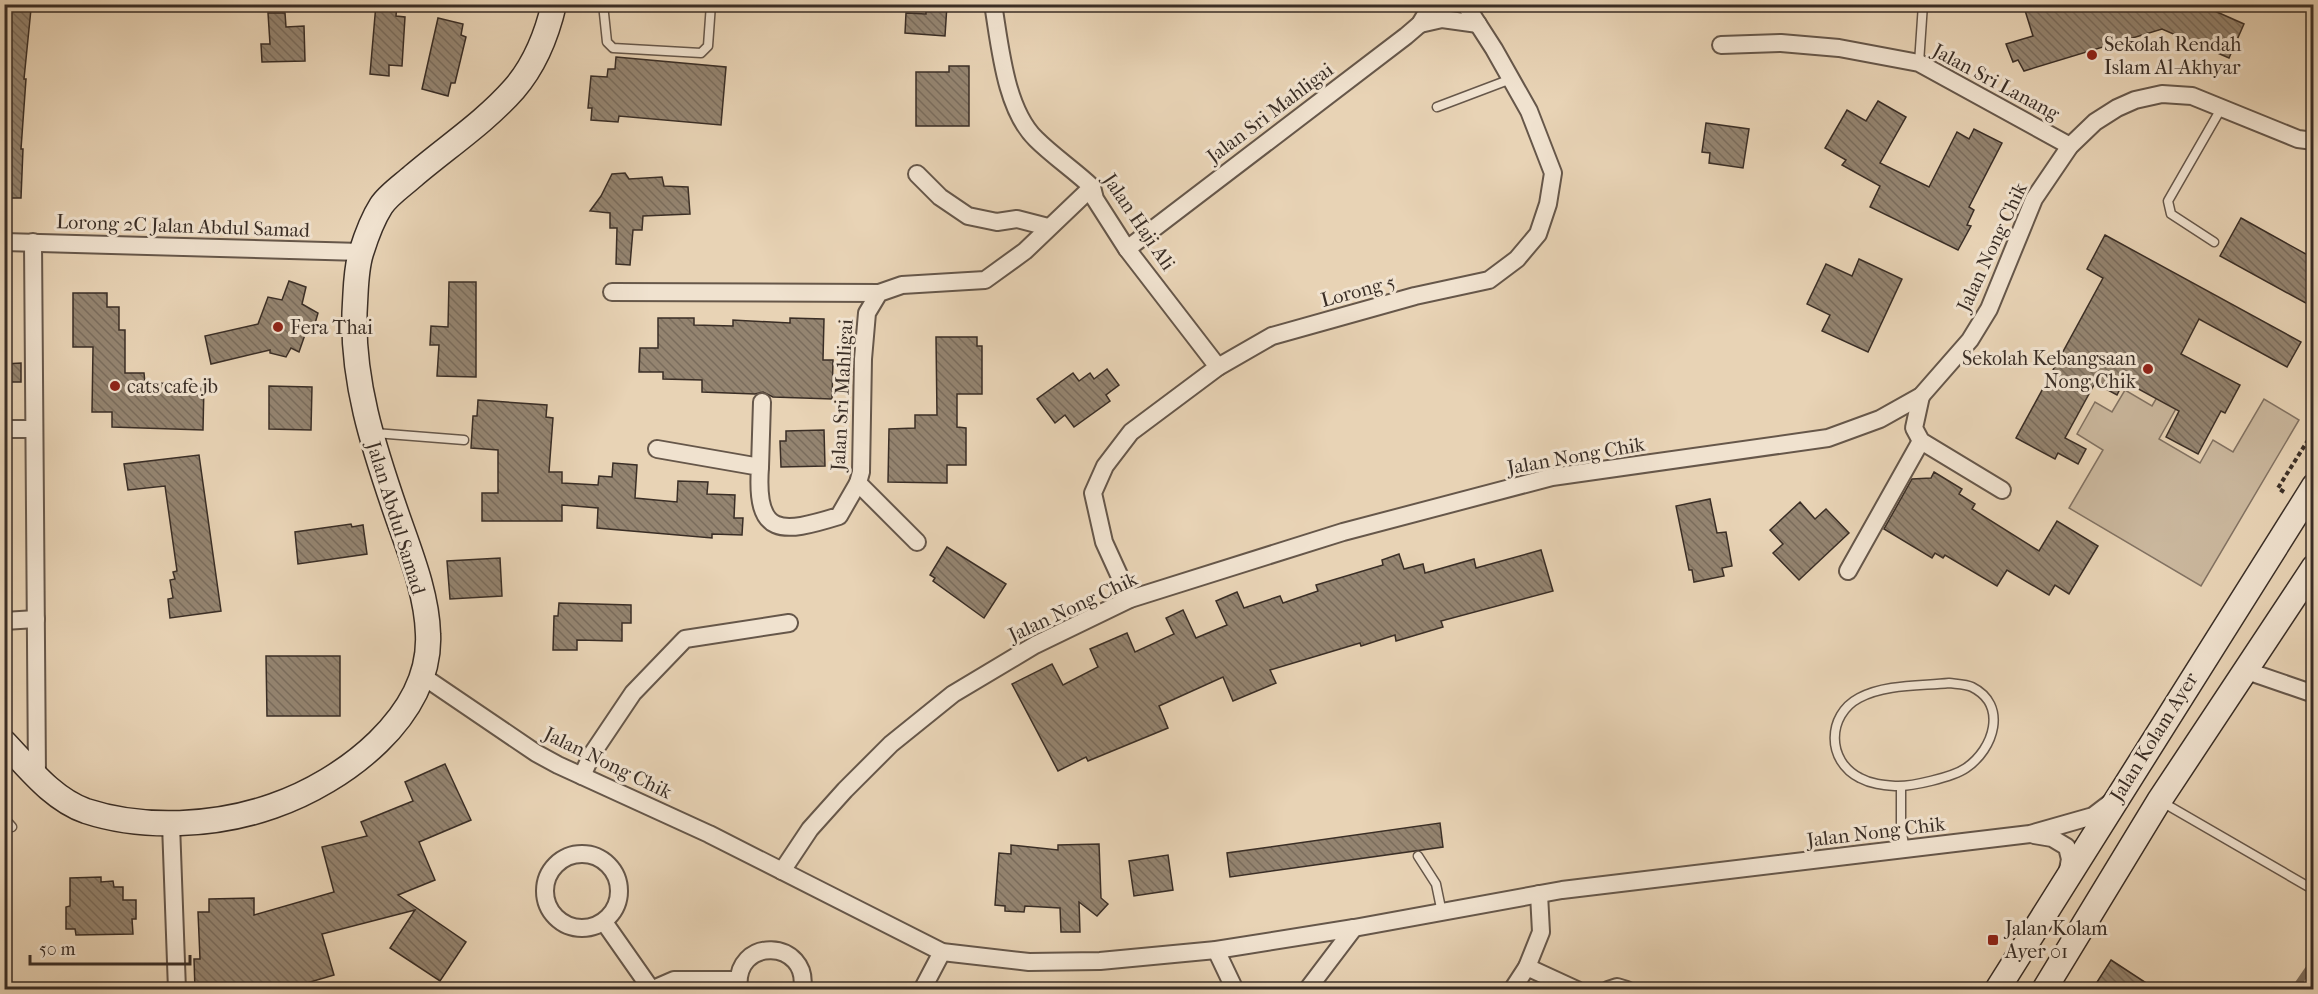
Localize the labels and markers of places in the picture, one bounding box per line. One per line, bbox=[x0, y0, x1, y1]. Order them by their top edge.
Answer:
place label: Sekolah Rendah Islam Al-Akhyar bbox=[2104, 33, 2242, 79]
marker: Sekolah Rendah Islam Al-Akhyar bbox=[2085, 48, 2099, 62]
place label: Fera Thai bbox=[290, 316, 373, 339]
marker: Fera Thai bbox=[271, 320, 285, 334]
place label: Sekolah Kebangsaan Nong Chik bbox=[1962, 347, 2137, 393]
marker: Sekolah Kebangsaan Nong Chik bbox=[2141, 362, 2155, 376]
place label: cats cafe jb bbox=[127, 375, 218, 398]
marker: cats cafe jb bbox=[108, 379, 122, 393]
place label: Jalan Kolam Ayer 01 bbox=[2003, 917, 2108, 963]
marker: Jalan Kolam Ayer 01 bbox=[1986, 933, 2000, 947]

